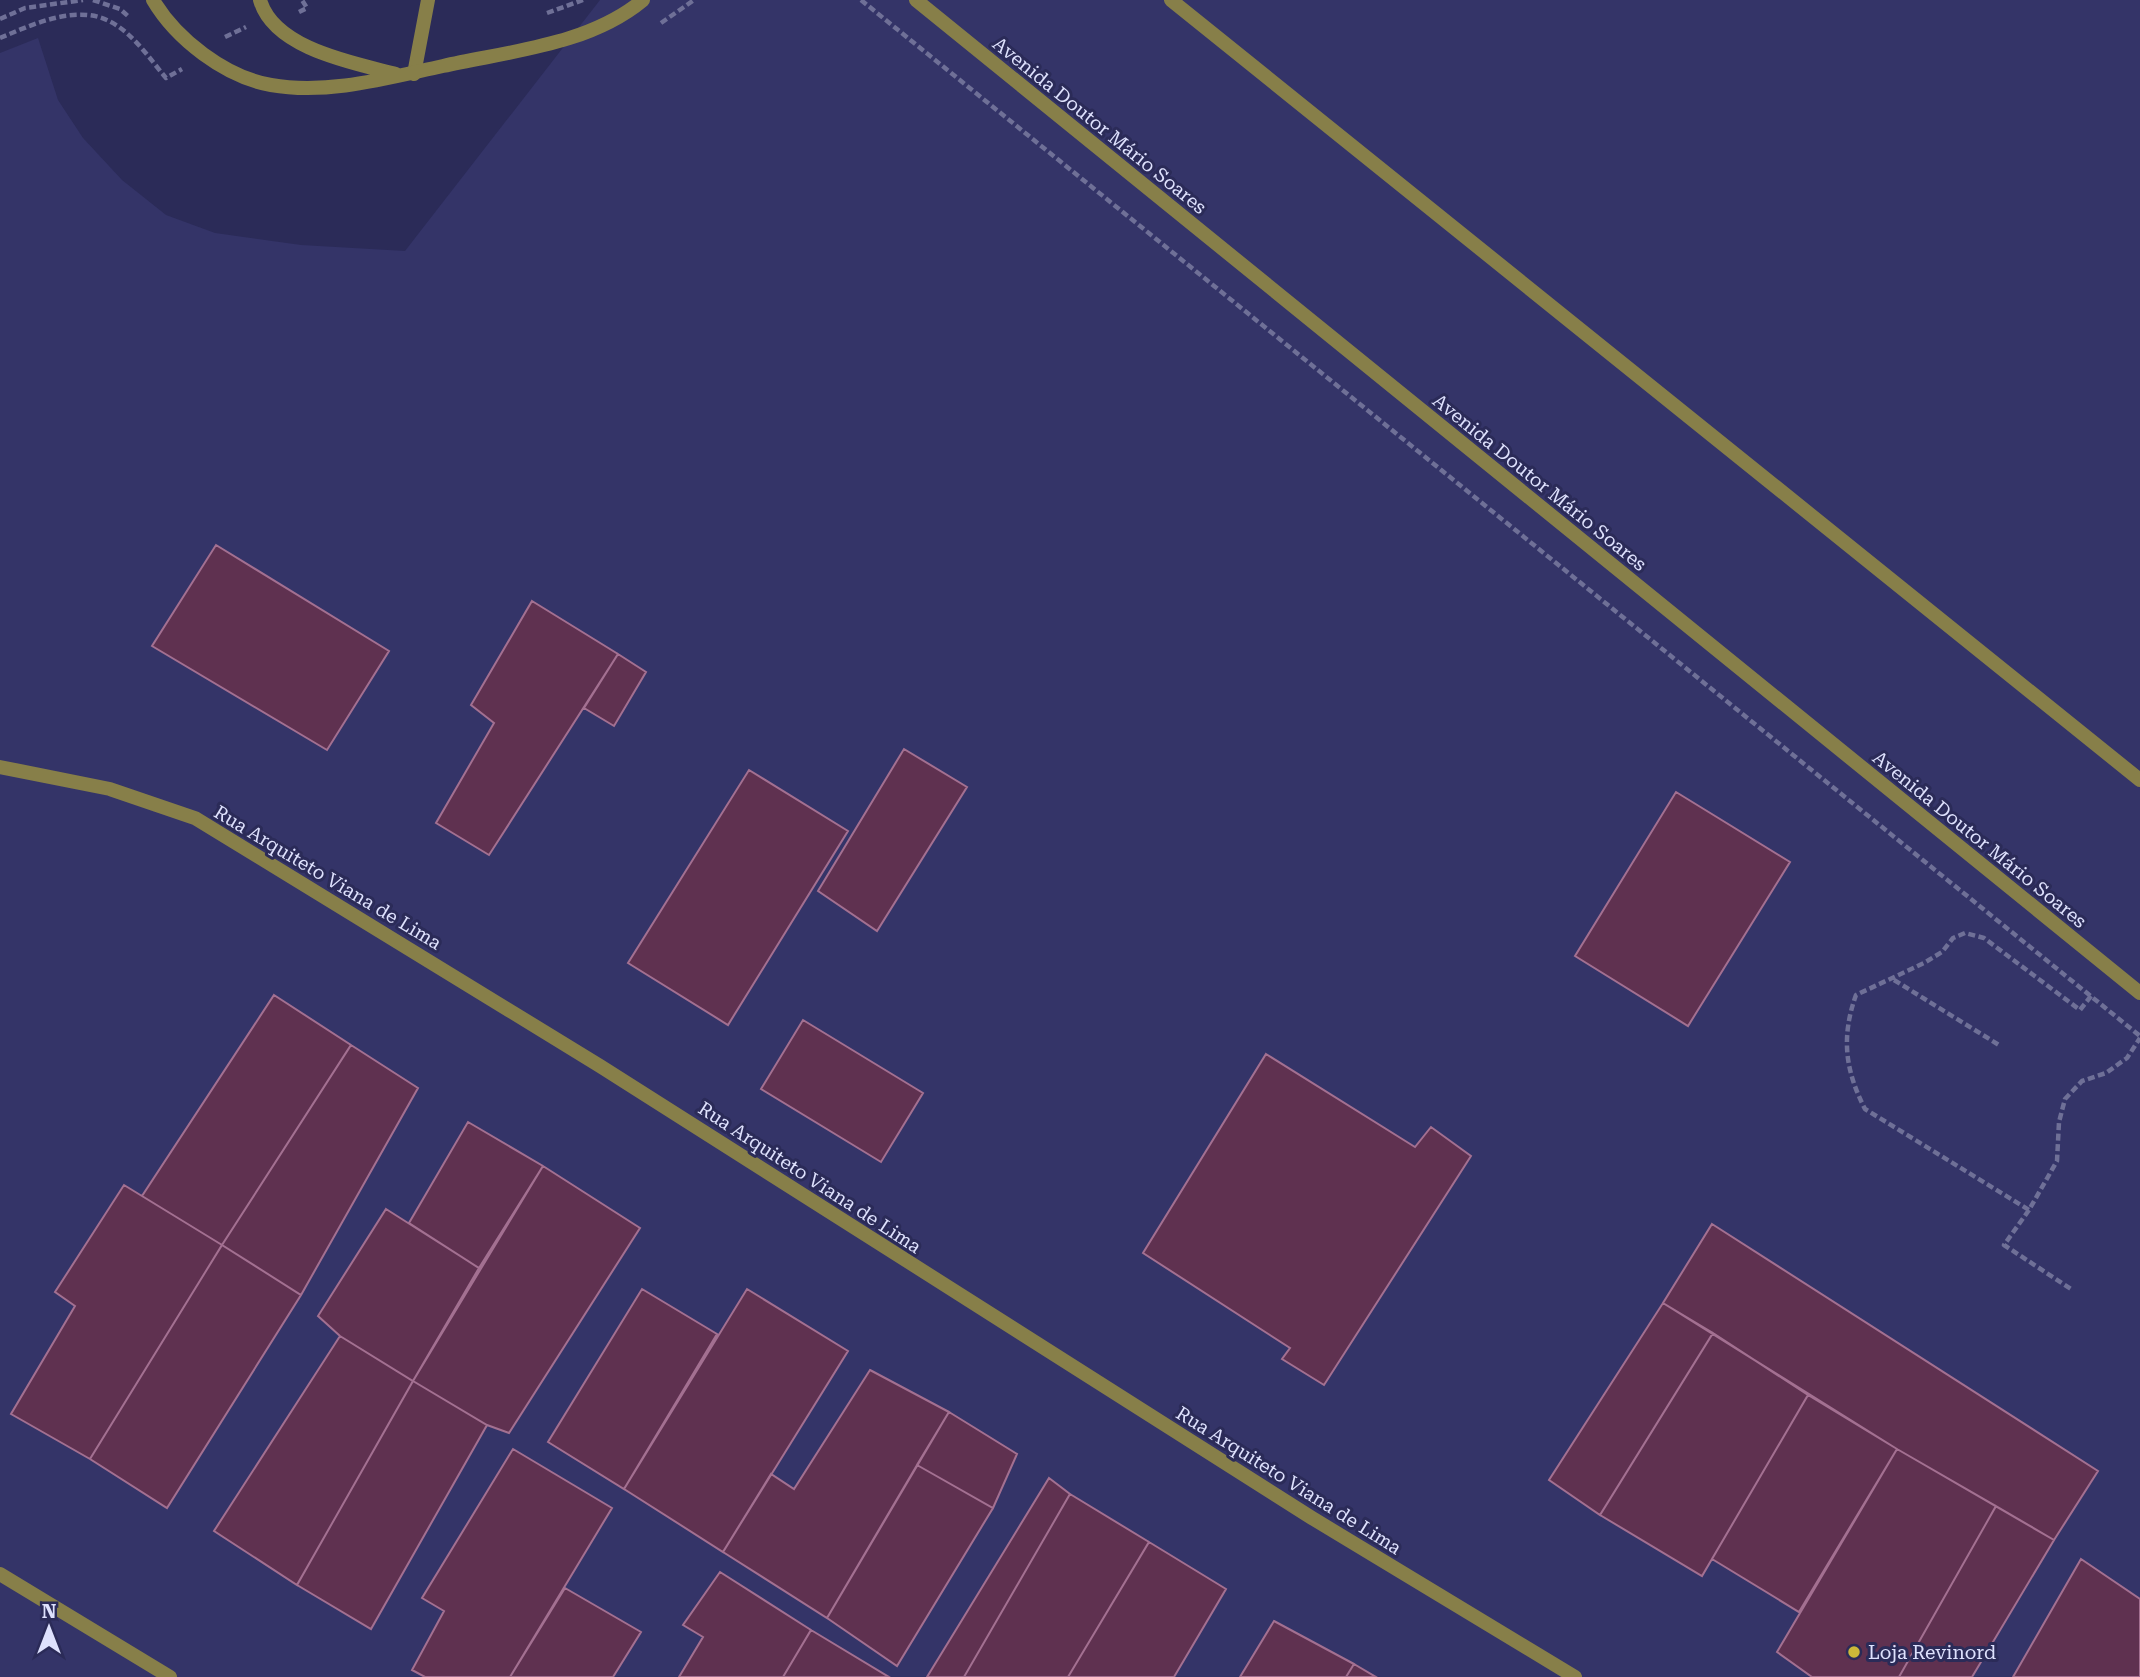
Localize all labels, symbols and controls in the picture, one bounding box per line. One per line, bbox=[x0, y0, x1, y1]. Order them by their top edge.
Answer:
street label: Avenida Doutor Mário Soares bbox=[988, 32, 1211, 219]
street label: Avenida Doutor Mário Soares bbox=[1428, 389, 1651, 576]
street label: Avenida Doutor Mário Soares bbox=[1868, 746, 2091, 933]
street label: Rua Arquiteto Viana de Lima bbox=[210, 800, 446, 955]
street label: Rua Arquiteto Viana de Lima bbox=[694, 1097, 926, 1259]
street label: Rua Arquiteto Viana de Lima bbox=[1172, 1401, 1406, 1560]
north arrow bbox=[14, 1593, 84, 1663]
text: N bbox=[42, 1600, 57, 1623]
place label: Loja Revinord bbox=[1868, 1641, 1996, 1664]
marker: Loja Revinord bbox=[1846, 1644, 1862, 1660]

